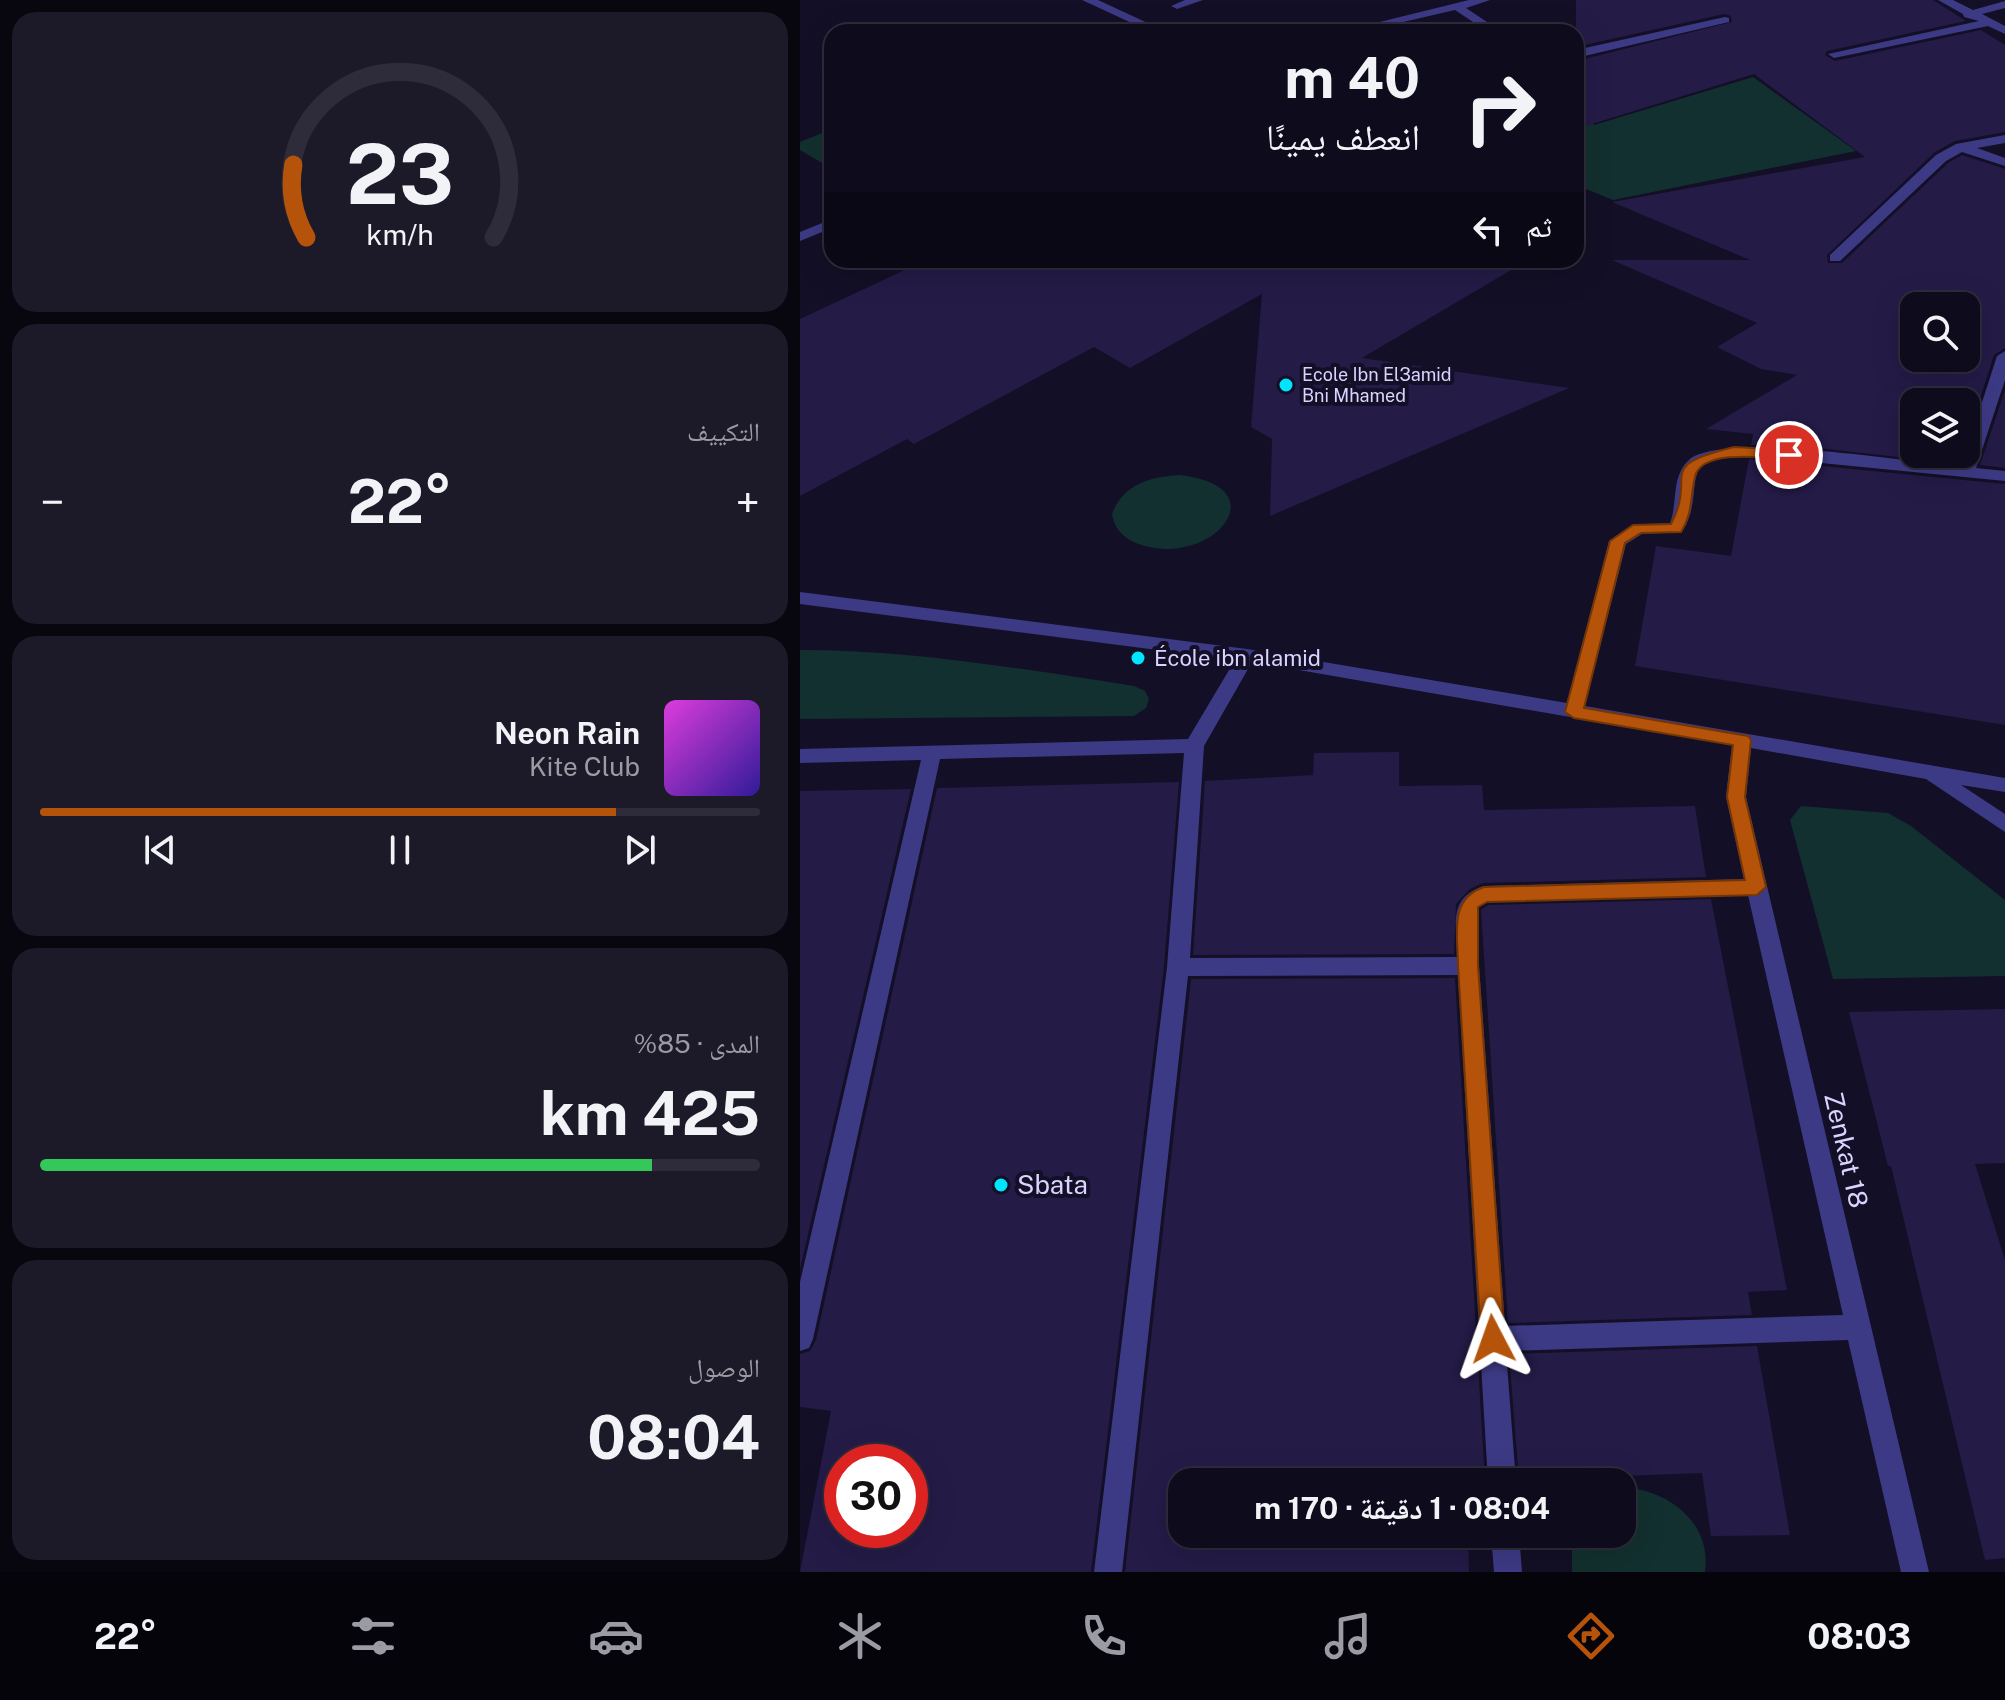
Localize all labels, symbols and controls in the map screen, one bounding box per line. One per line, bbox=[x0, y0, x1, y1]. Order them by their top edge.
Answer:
text: 40 m bbox=[1284, 45, 1420, 111]
icon: right bbox=[1448, 56, 1552, 160]
text: انعطف يمينًا bbox=[1266, 116, 1420, 158]
text: 23 bbox=[346, 125, 454, 223]
icon: left bbox=[1466, 208, 1510, 252]
text: ثم bbox=[1526, 208, 1552, 244]
text: km/h bbox=[366, 218, 434, 251]
map controls bbox=[1900, 292, 1980, 468]
button: search bbox=[1900, 292, 1980, 372]
place label: Ecole Ibn El3amid Bni Mhamed bbox=[1302, 364, 1451, 406]
marker: Ecole Ibn El3amid Bni Mhamed bbox=[1277, 376, 1295, 394]
button: layers bbox=[1900, 388, 1980, 468]
text: التكييف bbox=[687, 416, 760, 447]
pin bbox=[1755, 421, 1823, 489]
icon: arrive bbox=[1767, 433, 1811, 477]
text: 22° bbox=[348, 466, 452, 537]
text: − bbox=[40, 476, 64, 528]
text: + bbox=[736, 476, 760, 528]
place label: École ibn alamid bbox=[1154, 645, 1321, 671]
marker: École ibn alamid bbox=[1129, 649, 1147, 667]
text: Neon Rain bbox=[494, 715, 640, 751]
text: Kite Club bbox=[529, 751, 640, 782]
icon: previous bbox=[138, 828, 182, 872]
icon: pause bbox=[378, 828, 422, 872]
icon: next bbox=[618, 828, 662, 872]
text: المدى · 85% bbox=[634, 1028, 760, 1059]
text: 425 km bbox=[540, 1078, 760, 1149]
street label: Zenkat 18 bbox=[1818, 1089, 1875, 1211]
place label: Sbata bbox=[1017, 1169, 1088, 1200]
marker: Sbata bbox=[992, 1176, 1010, 1194]
position arrow bbox=[1451, 1297, 1535, 1381]
text: الوصول bbox=[688, 1352, 760, 1383]
text: 08:04 bbox=[587, 1402, 760, 1473]
speed limit sign: 30 bbox=[824, 1444, 928, 1548]
text: 08:04 · 1 دقيقة · 170 m bbox=[1254, 1490, 1550, 1526]
icon: filters bbox=[345, 1608, 401, 1664]
icon: car bbox=[588, 1608, 644, 1664]
icon: climate bbox=[832, 1608, 888, 1664]
icon: phone bbox=[1076, 1608, 1132, 1664]
icon: music bbox=[1320, 1608, 1376, 1664]
icon: directions bbox=[1563, 1608, 1619, 1664]
text: 22° bbox=[94, 1615, 157, 1657]
text: 08:03 bbox=[1807, 1615, 1911, 1657]

